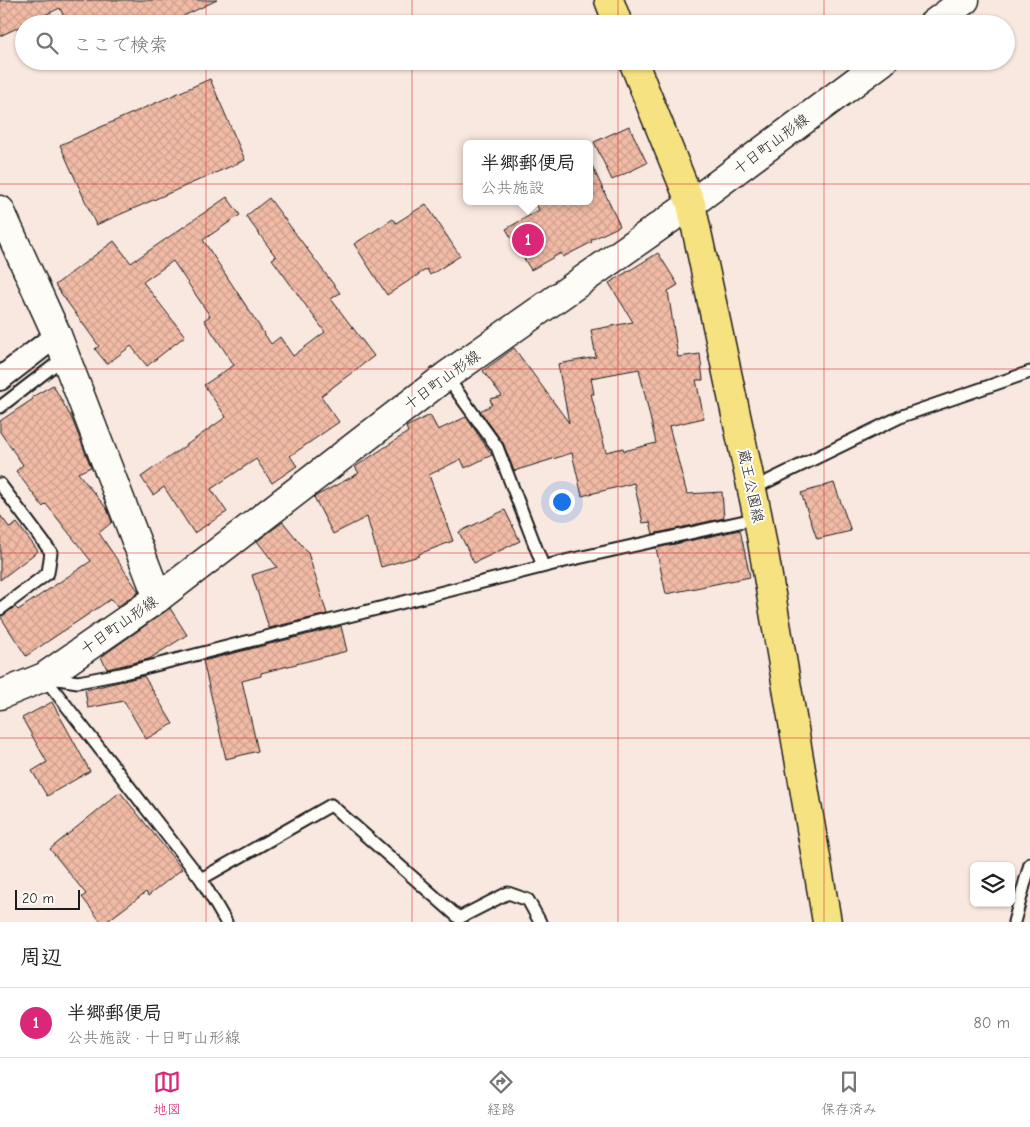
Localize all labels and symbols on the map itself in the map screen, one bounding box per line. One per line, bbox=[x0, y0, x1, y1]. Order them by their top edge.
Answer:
street label: 十日町山形線 bbox=[730, 110, 812, 178]
pin: 1 bbox=[512, 221, 544, 259]
street label: 十日町山形線 bbox=[400, 346, 484, 414]
street label: 蔵王公園線 bbox=[734, 447, 768, 525]
your location bbox=[549, 489, 575, 515]
street label: 十日町山形線 bbox=[77, 592, 161, 658]
scale bar bbox=[15, 887, 80, 910]

